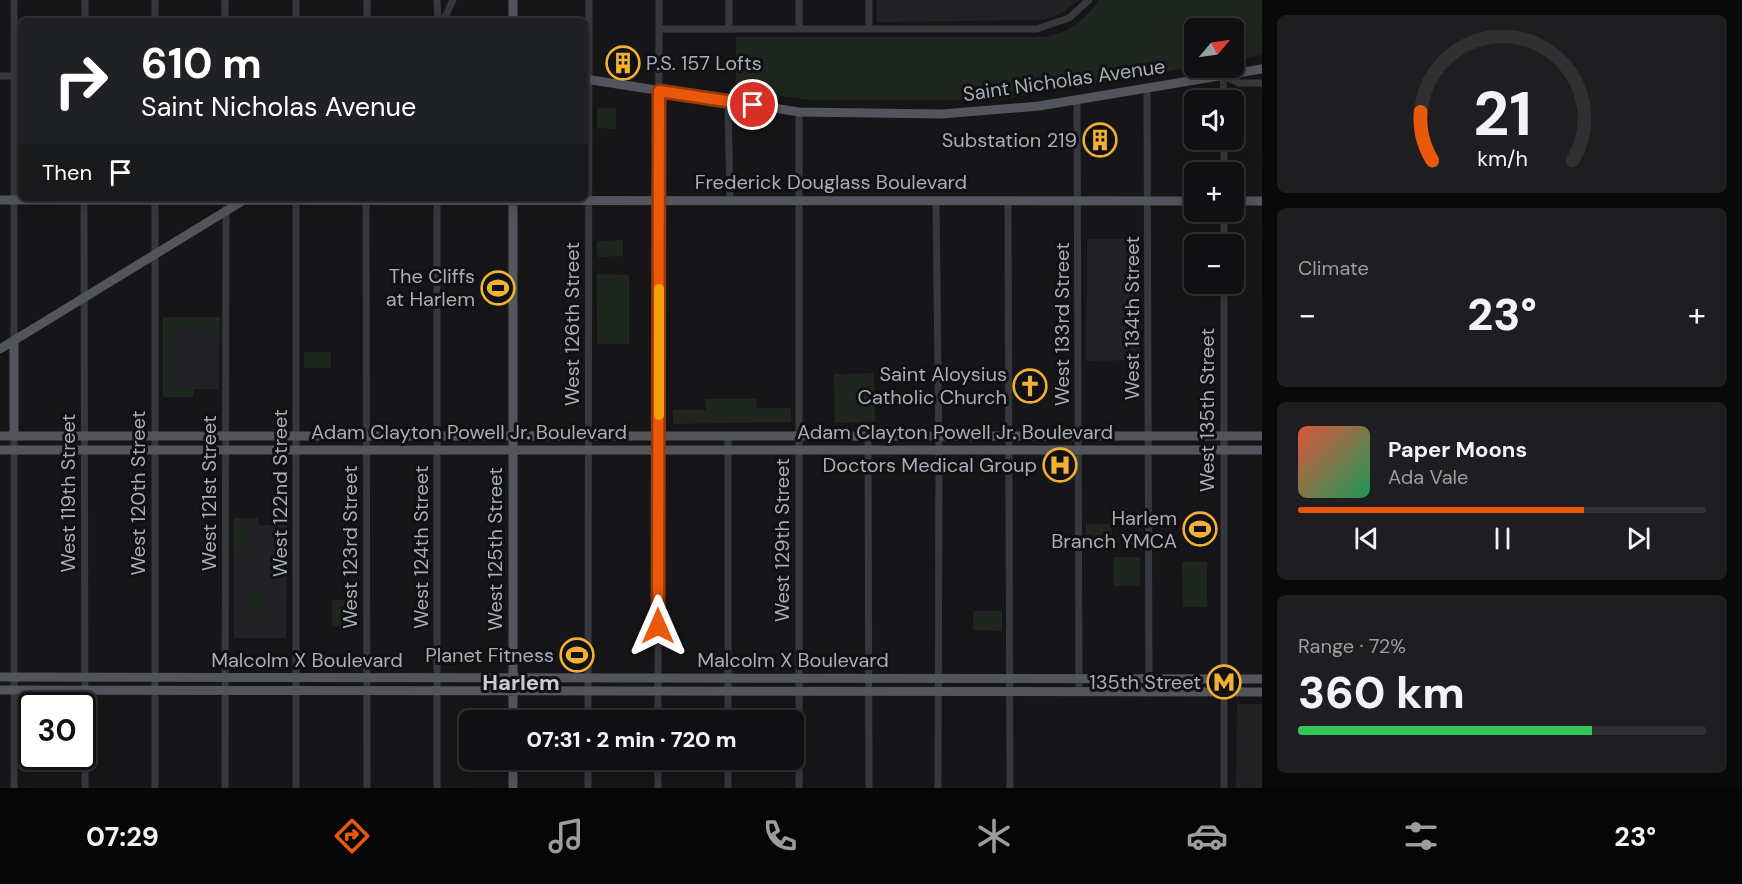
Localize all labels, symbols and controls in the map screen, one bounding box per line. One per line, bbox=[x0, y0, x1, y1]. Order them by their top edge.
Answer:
north arrow bbox=[1184, 18, 1244, 78]
map controls bbox=[1184, 18, 1244, 294]
text: 610 m bbox=[141, 36, 262, 91]
icon: right bbox=[42, 42, 120, 120]
building icon: P.S. 157 Lofts bbox=[605, 45, 641, 81]
place label: P.S. 157 Lofts bbox=[646, 50, 762, 76]
street label: Saint Nicholas Avenue bbox=[961, 53, 1167, 107]
text: 21 bbox=[1473, 73, 1531, 154]
pin bbox=[727, 79, 778, 130]
icon: arrive bbox=[736, 88, 769, 121]
text: Saint Nicholas Avenue bbox=[141, 89, 416, 124]
button: sound bbox=[1184, 90, 1244, 150]
building icon: Substation 219 bbox=[1082, 122, 1118, 158]
place label: Substation 219 bbox=[942, 127, 1077, 153]
text: km/h bbox=[1477, 146, 1527, 174]
icon: arrive bbox=[104, 156, 137, 189]
text: Then bbox=[42, 158, 92, 187]
button: + bbox=[1184, 162, 1244, 222]
street label: Frederick Douglass Boulevard bbox=[695, 169, 967, 195]
button: − bbox=[1184, 234, 1244, 294]
street label: West 134th Street bbox=[1119, 236, 1145, 400]
street label: West 126th Street bbox=[559, 242, 585, 406]
street label: West 133rd Street bbox=[1049, 242, 1075, 406]
text: Climate bbox=[1298, 255, 1369, 281]
place label: The Cliffs at Harlem bbox=[386, 263, 475, 312]
sports icon: The Cliffs at Harlem bbox=[480, 270, 516, 306]
text: 23° bbox=[1467, 285, 1537, 344]
text: − bbox=[1298, 293, 1316, 336]
text: + bbox=[1688, 293, 1706, 336]
street label: West 135th Street bbox=[1194, 328, 1220, 492]
place label: Saint Aloysius Catholic Church bbox=[858, 361, 1007, 410]
church icon: Saint Aloysius Catholic Church bbox=[1012, 368, 1048, 404]
street label: West 122nd Street bbox=[267, 409, 293, 577]
street label: West 120th Street bbox=[125, 410, 151, 576]
street label: West 119th Street bbox=[55, 413, 81, 572]
street label: West 121st Street bbox=[196, 415, 222, 571]
street label: Adam Clayton Powell Jr. Boulevard bbox=[311, 419, 627, 445]
street label: Adam Clayton Powell Jr. Boulevard bbox=[797, 419, 1113, 445]
text: Paper Moons bbox=[1388, 435, 1527, 464]
hospital icon: Doctors Medical Group bbox=[1042, 447, 1078, 483]
place label: Doctors Medical Group bbox=[822, 452, 1037, 478]
street label: West 129th Street bbox=[769, 458, 795, 622]
text: Ada Vale bbox=[1388, 464, 1468, 490]
street label: West 123rd Street bbox=[337, 465, 363, 629]
street label: West 124th Street bbox=[408, 465, 434, 629]
street label: West 125th Street bbox=[482, 467, 508, 631]
place label: Harlem Branch YMCA bbox=[1051, 505, 1177, 554]
sports icon: Harlem Branch YMCA bbox=[1182, 511, 1218, 547]
icon: previous bbox=[1350, 522, 1383, 555]
icon: pause bbox=[1486, 522, 1519, 555]
icon: next bbox=[1622, 522, 1655, 555]
position arrow bbox=[626, 594, 690, 658]
text: Range · 72% bbox=[1298, 633, 1406, 659]
sports icon: Planet Fitness bbox=[559, 637, 595, 673]
place label: Planet Fitness bbox=[425, 642, 554, 668]
street label: Malcolm X Boulevard bbox=[211, 647, 403, 673]
street label: Malcolm X Boulevard bbox=[697, 647, 889, 673]
text: 360 km bbox=[1298, 663, 1465, 722]
metro station icon: 135th Street bbox=[1206, 664, 1242, 700]
district label: Harlem bbox=[482, 668, 560, 697]
place label: 135th Street bbox=[1089, 669, 1201, 695]
speed limit sign: 30 bbox=[18, 692, 96, 770]
text: 07:31 · 2 min · 720 m bbox=[526, 725, 737, 754]
icon: directions bbox=[331, 815, 373, 857]
icon: music bbox=[545, 815, 587, 857]
icon: phone bbox=[759, 815, 801, 857]
icon: climate bbox=[973, 815, 1015, 857]
icon: car bbox=[1186, 815, 1228, 857]
icon: filters bbox=[1400, 815, 1442, 857]
text: 07:29 bbox=[86, 819, 159, 854]
text: 23° bbox=[1614, 819, 1656, 854]

